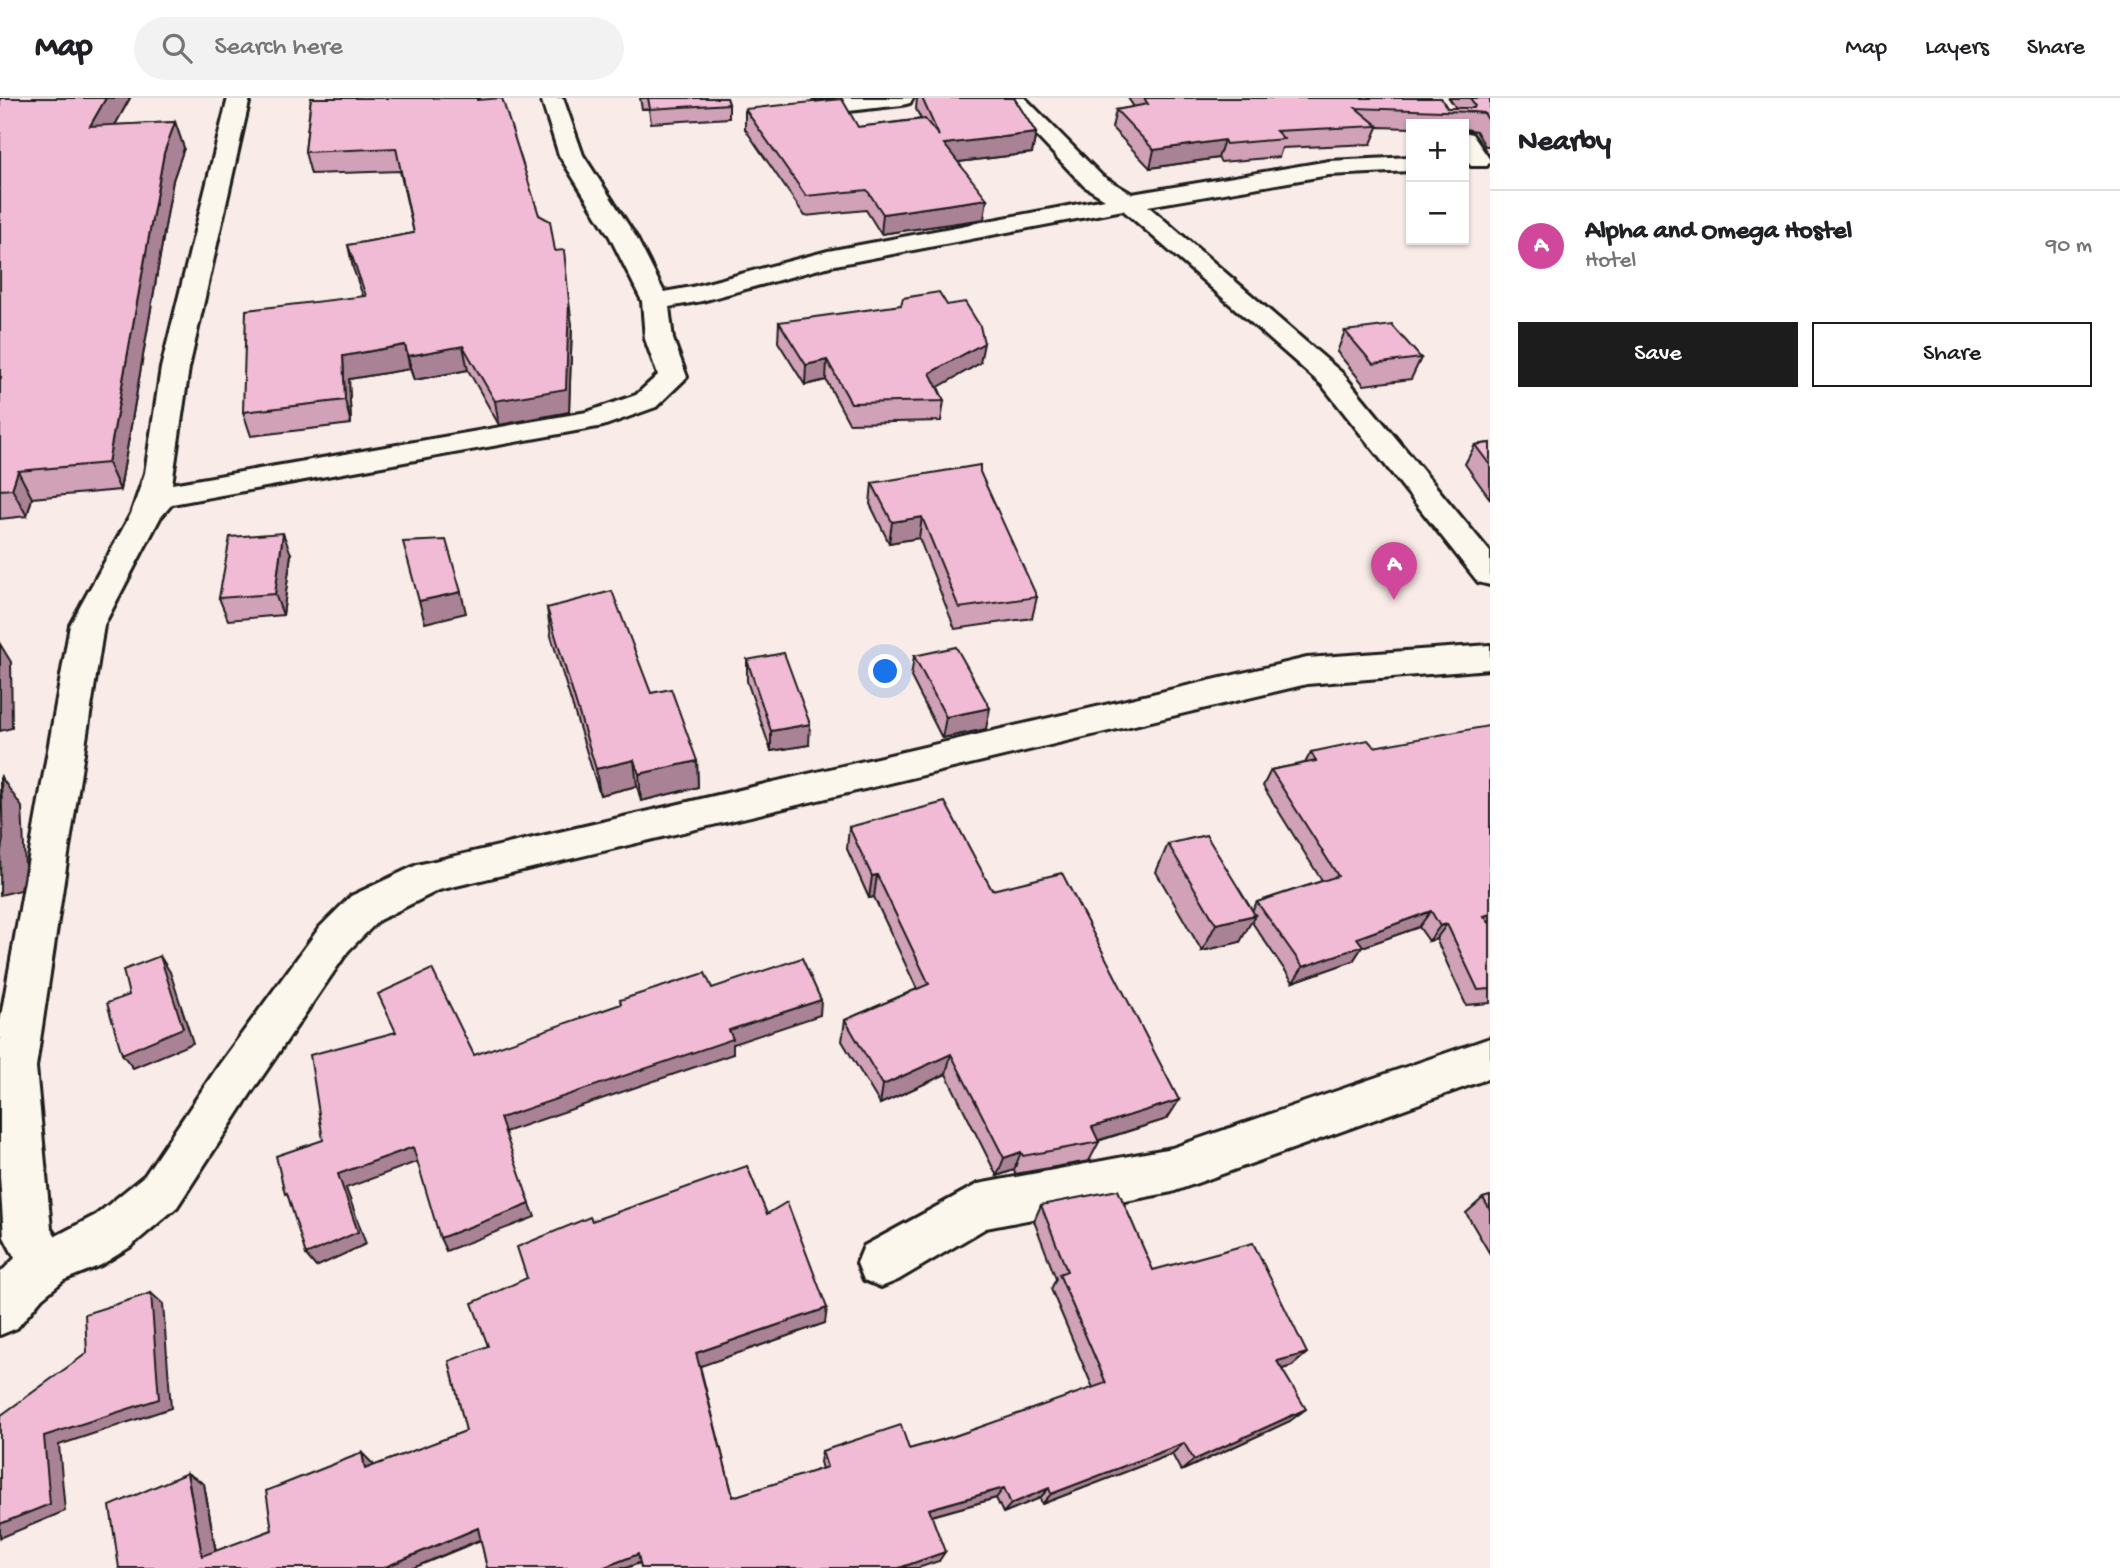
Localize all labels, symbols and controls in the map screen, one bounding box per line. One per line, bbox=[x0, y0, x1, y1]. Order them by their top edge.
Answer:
search box bbox=[134, 17, 624, 80]
text: Map bbox=[35, 29, 92, 67]
icon: search bbox=[158, 29, 196, 67]
text: Search here bbox=[214, 33, 343, 64]
text: Map bbox=[1845, 34, 1887, 63]
text: Layers bbox=[1925, 34, 1989, 63]
text: Share bbox=[2027, 34, 2085, 63]
map controls bbox=[1406, 119, 1469, 245]
button: + bbox=[1406, 119, 1469, 182]
text: Nearby bbox=[1518, 126, 1611, 161]
button: − bbox=[1406, 182, 1469, 245]
text: Alpha and Omega Hostel bbox=[1585, 217, 1852, 248]
text: A bbox=[1534, 233, 1548, 260]
text: 90 m bbox=[2046, 233, 2092, 260]
text: Hotel bbox=[1585, 248, 1636, 275]
button: Save bbox=[1518, 322, 1798, 387]
button: Share bbox=[1812, 322, 2092, 387]
pin: A bbox=[1371, 542, 1417, 600]
your location bbox=[868, 654, 902, 688]

